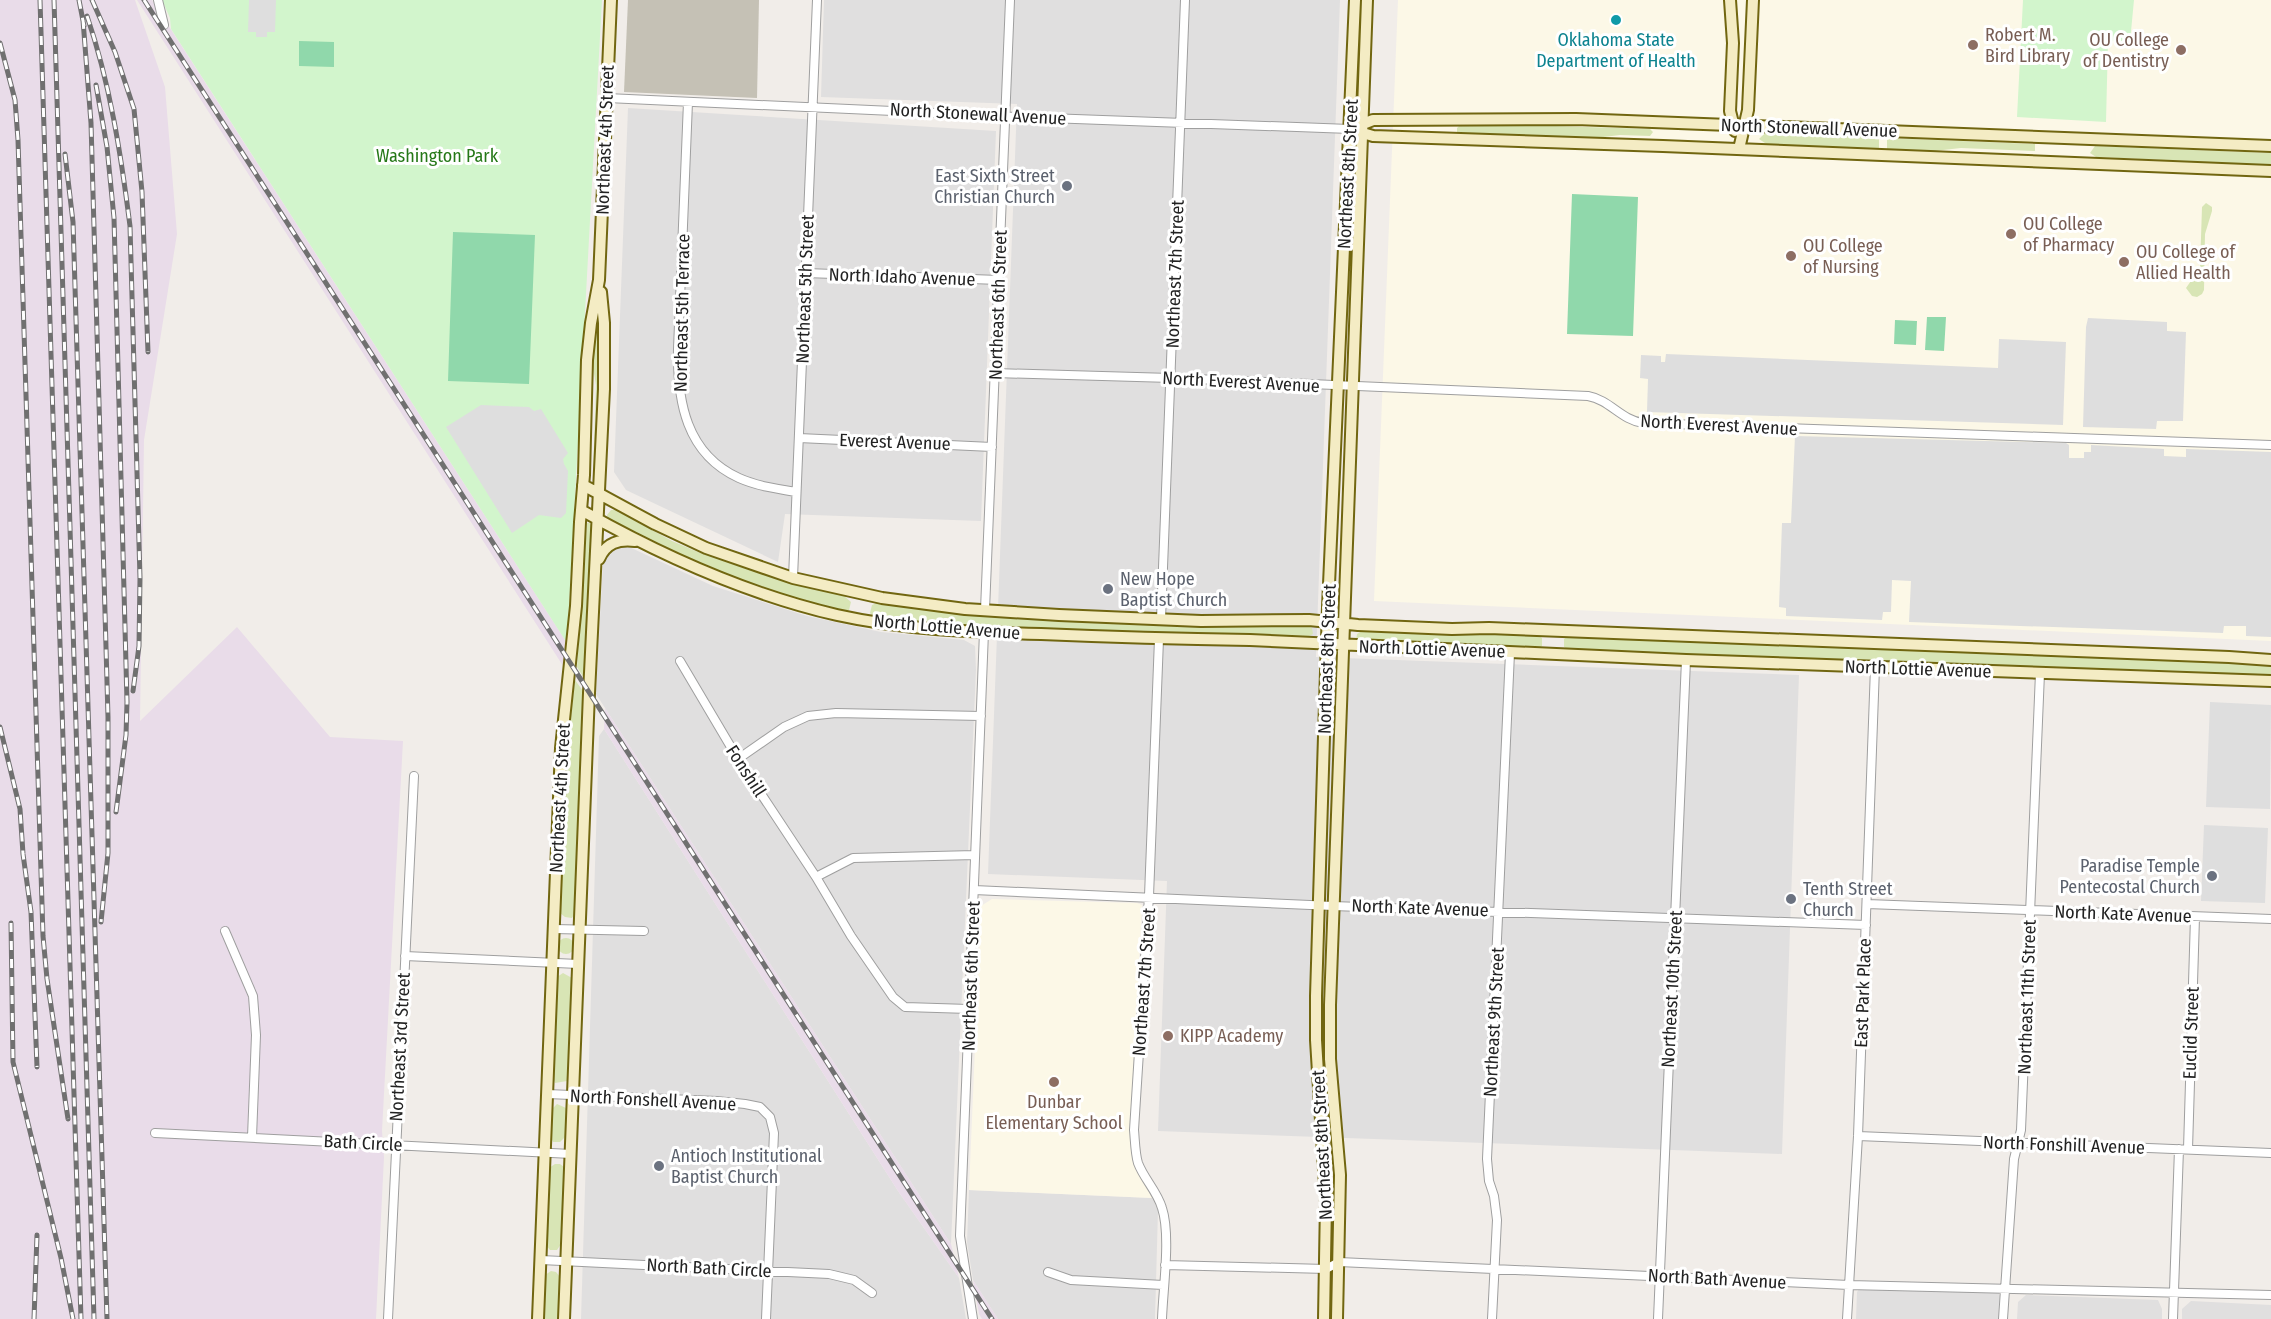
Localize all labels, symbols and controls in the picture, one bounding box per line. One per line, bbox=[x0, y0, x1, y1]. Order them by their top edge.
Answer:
marker: Oklahoma State Department of Health bbox=[1609, 13, 1623, 27]
place label: Robert M. Bird Library bbox=[1985, 24, 2070, 67]
place label: Oklahoma State Department of Health bbox=[1536, 29, 1696, 72]
place label: OU College of Dentistry bbox=[2083, 29, 2169, 72]
marker: Robert M. Bird Library bbox=[1966, 38, 1980, 52]
marker: OU College of Dentistry bbox=[2174, 43, 2188, 57]
street label: Northeast 4th Street bbox=[591, 65, 619, 215]
street label: North Stonewall Avenue bbox=[889, 98, 1067, 130]
street label: Northeast 8th Street bbox=[1333, 98, 1363, 250]
street label: North Stonewall Avenue bbox=[1720, 114, 1898, 142]
park label: Washington Park bbox=[376, 145, 499, 167]
place label: East Sixth Street Christian Church bbox=[934, 165, 1055, 208]
marker: East Sixth Street Christian Church bbox=[1060, 179, 1074, 193]
street label: Northeast 7th Street bbox=[1161, 199, 1189, 349]
place label: OU College of Pharmacy bbox=[2023, 213, 2114, 256]
street label: Northeast 5th Street bbox=[791, 214, 819, 364]
marker: OU College of Pharmacy bbox=[2004, 227, 2018, 241]
street label: Northeast 6th Street bbox=[984, 230, 1012, 380]
street label: Northeast 5th Terrace bbox=[670, 234, 694, 392]
place label: OU College of Nursing bbox=[1803, 235, 1883, 278]
place label: OU College of Allied Health bbox=[2136, 241, 2236, 284]
marker: OU College of Nursing bbox=[1784, 249, 1798, 263]
marker: OU College of Allied Health bbox=[2117, 255, 2131, 269]
street label: North Idaho Avenue bbox=[828, 263, 976, 291]
street label: North Everest Avenue bbox=[1162, 367, 1320, 397]
street label: North Everest Avenue bbox=[1640, 410, 1798, 440]
street label: Everest Avenue bbox=[839, 429, 951, 455]
place label: New Hope Baptist Church bbox=[1120, 568, 1227, 611]
marker: New Hope Baptist Church bbox=[1101, 582, 1115, 596]
street label: Northeast 8th Street bbox=[1313, 583, 1341, 734]
street label: North Lottie Avenue bbox=[873, 610, 1021, 644]
street label: North Lottie Avenue bbox=[1358, 635, 1506, 663]
street label: North Lottie Avenue bbox=[1844, 655, 1992, 683]
street label: Northeast 4th Street bbox=[545, 722, 575, 873]
street label: Fonshill bbox=[721, 741, 771, 801]
place label: Paradise Temple Pentecostal Church bbox=[2060, 855, 2200, 898]
marker: Paradise Temple Pentecostal Church bbox=[2205, 869, 2219, 883]
place label: Tenth Street Church bbox=[1803, 878, 1893, 921]
marker: Tenth Street Church bbox=[1784, 892, 1798, 906]
street label: North Kate Avenue bbox=[1351, 895, 1489, 921]
street label: Northeast 6th Street bbox=[957, 901, 985, 1051]
street label: North Kate Avenue bbox=[2054, 901, 2192, 927]
street label: Northeast 7th Street bbox=[1128, 907, 1160, 1057]
street label: Northeast 10th Street bbox=[1657, 910, 1687, 1068]
street label: Northeast 11th Street bbox=[2013, 919, 2041, 1075]
street label: East Park Place bbox=[1850, 938, 1876, 1048]
street label: Northeast 9th Street bbox=[1479, 946, 1509, 1097]
street label: Northeast 3rd Street bbox=[385, 972, 415, 1122]
street label: Euclid Street bbox=[2178, 986, 2204, 1080]
place label: KIPP Academy bbox=[1180, 1025, 1283, 1047]
marker: KIPP Academy bbox=[1161, 1029, 1175, 1043]
street label: Northeast 8th Street bbox=[1307, 1069, 1337, 1221]
marker: Dunbar Elementary School bbox=[1047, 1075, 1061, 1089]
street label: North Fonshell Avenue bbox=[569, 1085, 737, 1115]
place label: Dunbar Elementary School bbox=[985, 1091, 1123, 1134]
street label: Bath Circle bbox=[323, 1130, 403, 1156]
street label: North Fonshill Avenue bbox=[1983, 1131, 2145, 1159]
place label: Antioch Institutional Baptist Church bbox=[671, 1145, 822, 1188]
marker: Antioch Institutional Baptist Church bbox=[652, 1159, 666, 1173]
street label: North Bath Circle bbox=[646, 1254, 772, 1282]
street label: North Bath Avenue bbox=[1647, 1264, 1787, 1294]

